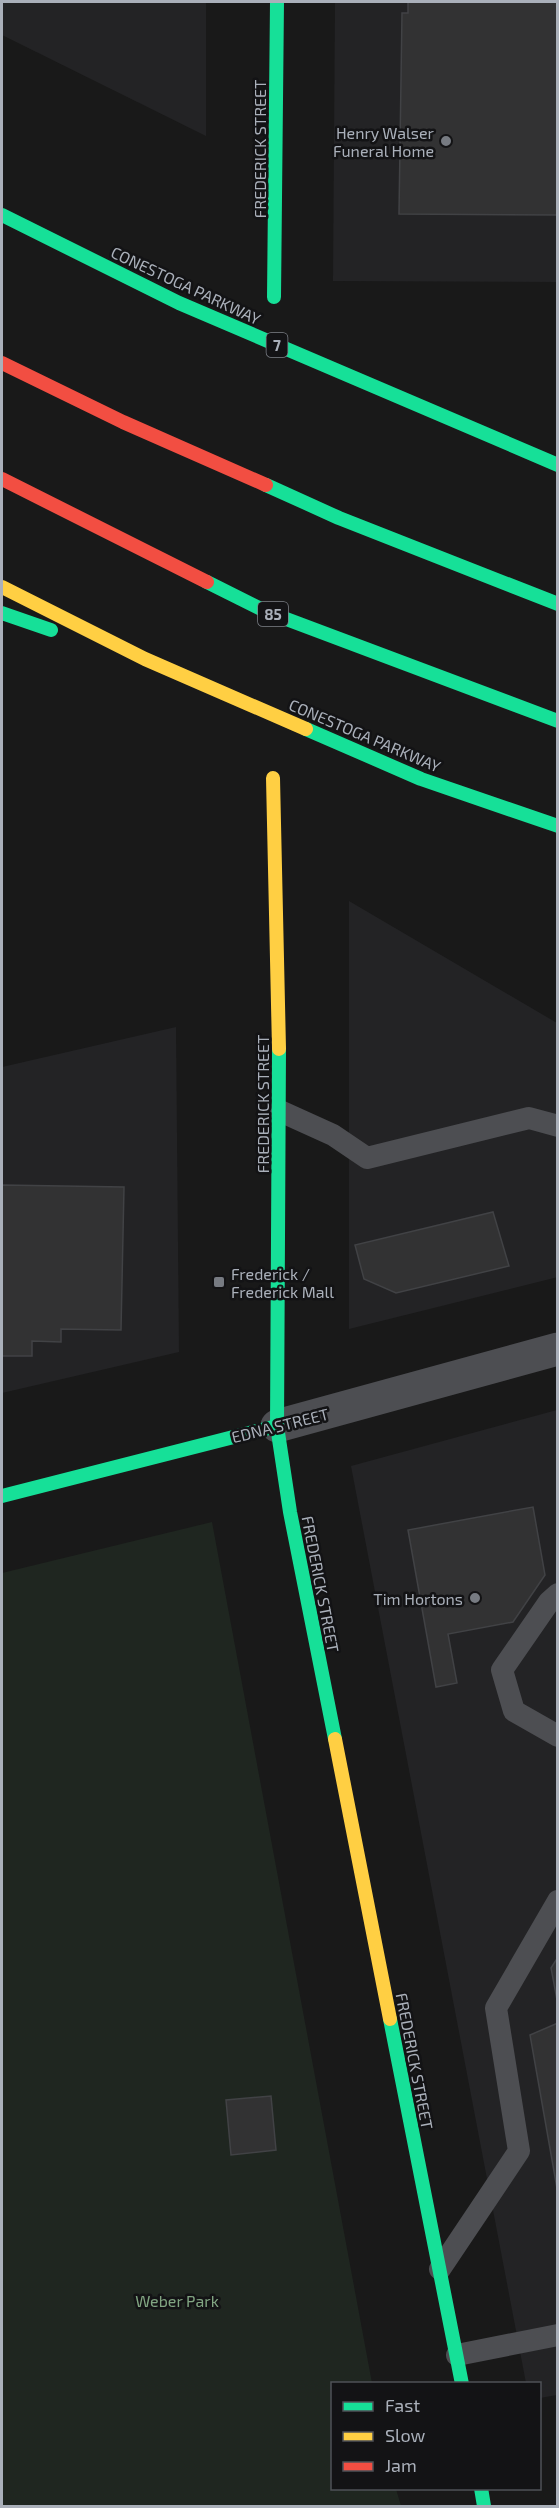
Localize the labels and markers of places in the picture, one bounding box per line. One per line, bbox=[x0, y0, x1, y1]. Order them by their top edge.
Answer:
place label: Henry Walser Funeral Home bbox=[333, 123, 435, 160]
marker: Henry Walser Funeral Home bbox=[439, 134, 453, 148]
place label: Frederick / Frederick Mall bbox=[231, 1264, 334, 1301]
marker: Frederick / Frederick Mall bbox=[212, 1275, 226, 1289]
place label: Tim Hortons bbox=[373, 1589, 463, 1608]
marker: Tim Hortons bbox=[468, 1591, 482, 1605]

